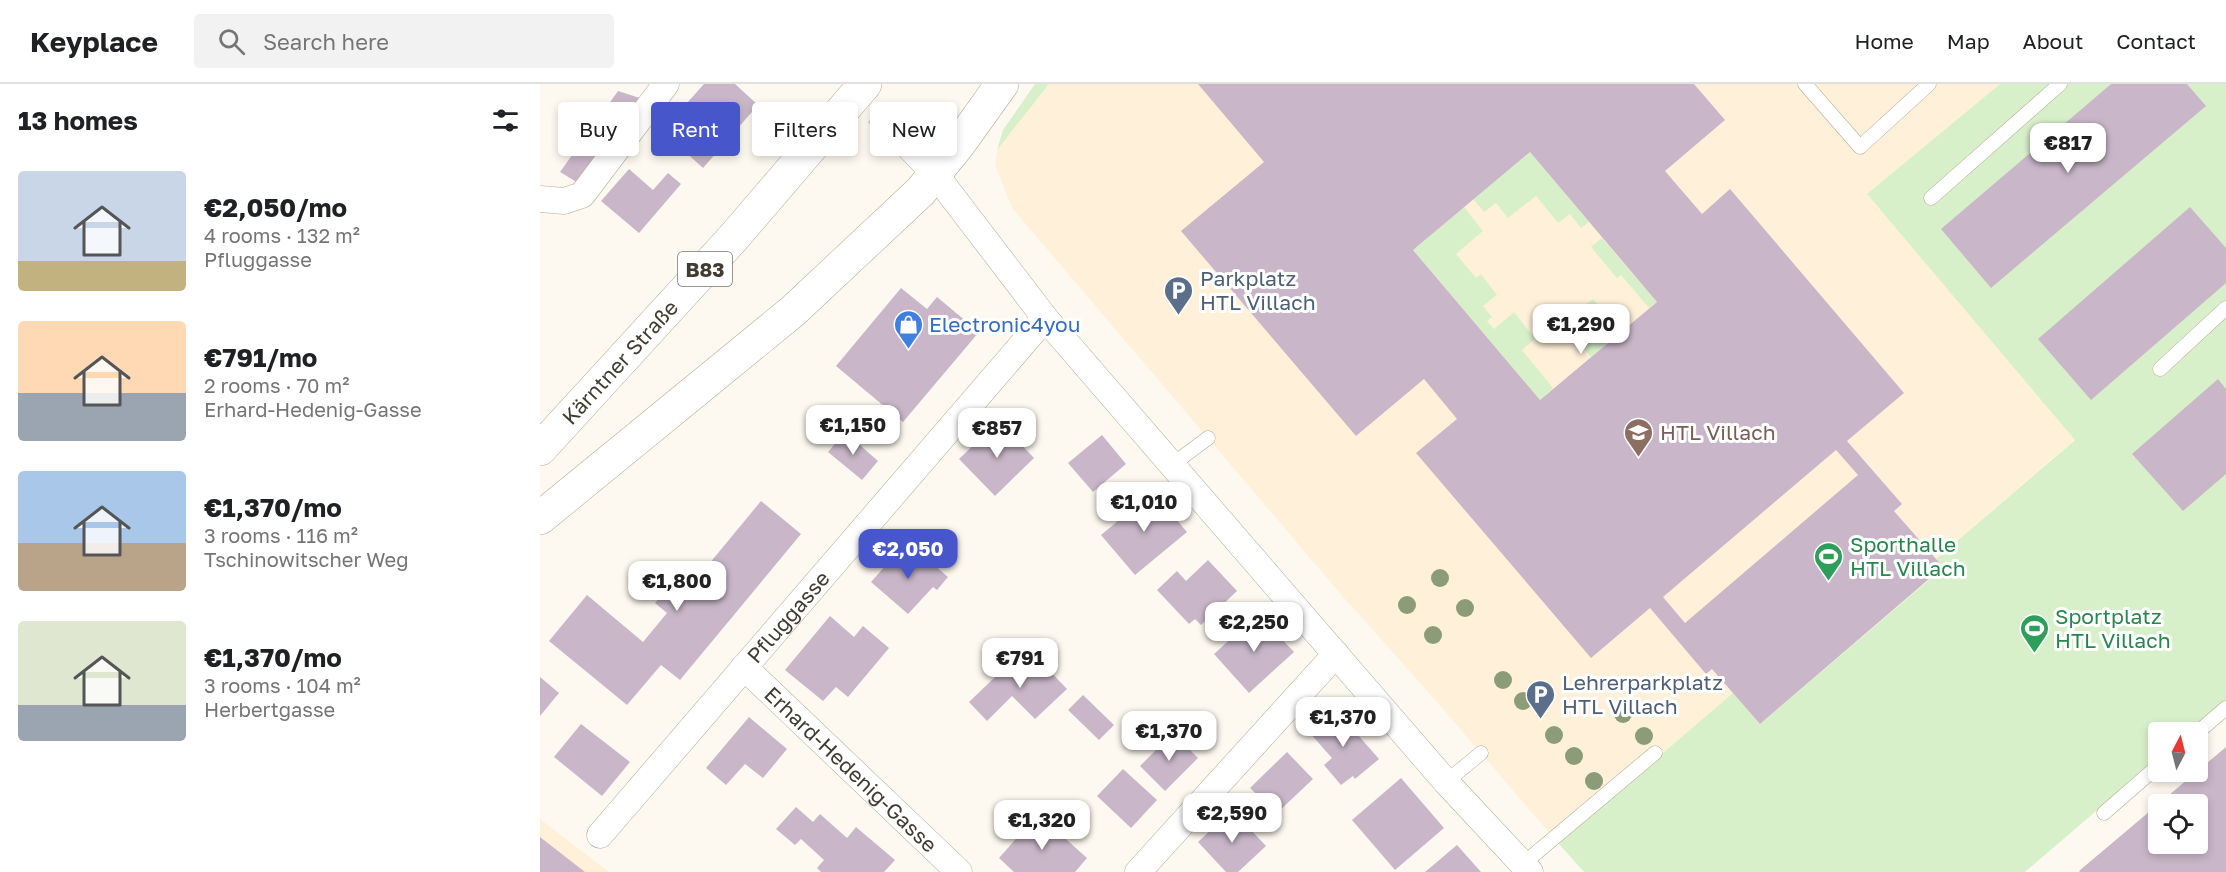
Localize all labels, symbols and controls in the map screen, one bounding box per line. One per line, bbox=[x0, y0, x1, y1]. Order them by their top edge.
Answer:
search box bbox=[194, 14, 614, 68]
text: Keyplace bbox=[30, 25, 158, 58]
icon: search bbox=[215, 25, 248, 58]
text: Search here bbox=[263, 28, 389, 55]
text: Home bbox=[1854, 28, 1914, 54]
text: Map bbox=[1947, 28, 1990, 54]
text: About bbox=[2023, 28, 2083, 54]
text: Contact bbox=[2116, 28, 2196, 54]
chip: Buy bbox=[558, 102, 639, 156]
chip: Rent bbox=[651, 102, 740, 156]
chip: Filters bbox=[752, 102, 858, 156]
chip: New bbox=[870, 102, 957, 156]
icon: filters bbox=[489, 104, 522, 137]
text: 13 homes bbox=[18, 105, 138, 136]
pin: €817 bbox=[2032, 123, 2104, 174]
text: €817 bbox=[2044, 130, 2092, 154]
text: €2,050/mo bbox=[204, 192, 347, 223]
icon: home bbox=[66, 195, 138, 267]
text: 4 rooms · 132 m² bbox=[204, 223, 360, 247]
text: Pfluggasse bbox=[204, 247, 312, 271]
road number: B83 bbox=[678, 252, 732, 286]
place label: Parkplatz HTL Villach bbox=[1200, 265, 1316, 315]
parking icon: Parkplatz HTL Villach bbox=[1163, 274, 1195, 316]
street label: Kärntner Straße bbox=[556, 294, 683, 430]
pin: €1,290 bbox=[1532, 304, 1630, 355]
shop icon: Electronic4you bbox=[892, 308, 924, 350]
place label: Electronic4you bbox=[929, 311, 1080, 337]
text: €1,290 bbox=[1547, 311, 1615, 335]
text: €791/mo bbox=[204, 342, 317, 373]
icon: home bbox=[66, 345, 138, 417]
text: 2 rooms · 70 m² bbox=[204, 373, 349, 397]
text: Erhard-Hedenig-Gasse bbox=[204, 397, 422, 421]
pin: €1,150 bbox=[804, 405, 902, 456]
pin: €857 bbox=[961, 408, 1033, 459]
text: €1,150 bbox=[820, 412, 886, 436]
text: €857 bbox=[972, 415, 1022, 439]
school or university icon: HTL Villach bbox=[1623, 416, 1655, 458]
place label: HTL Villach bbox=[1660, 419, 1776, 445]
pin: €1,010 bbox=[1095, 482, 1193, 533]
text: €1,010 bbox=[1110, 489, 1178, 513]
text: €1,370/mo bbox=[204, 492, 342, 523]
icon: home bbox=[66, 495, 138, 567]
text: 3 rooms · 116 m² bbox=[204, 523, 358, 547]
pin: €2,050 bbox=[859, 529, 957, 580]
place label: Sporthalle HTL Villach bbox=[1850, 531, 1966, 581]
text: €2,050 bbox=[873, 536, 943, 560]
sports icon: Sporthalle HTL Villach bbox=[1813, 540, 1845, 582]
text: Tschinowitscher Weg bbox=[204, 547, 409, 571]
pin: €1,800 bbox=[628, 561, 726, 612]
street label: Pfluggasse bbox=[741, 565, 835, 668]
text: €1,800 bbox=[642, 568, 712, 592]
pin: €2,250 bbox=[1205, 602, 1303, 653]
place label: Sportplatz HTL Villach bbox=[2055, 603, 2171, 653]
text: €2,250 bbox=[1219, 609, 1289, 633]
sports icon: Sportplatz HTL Villach bbox=[2018, 612, 2050, 654]
pin: €791 bbox=[984, 638, 1056, 689]
text: €1,370/mo bbox=[204, 642, 342, 673]
icon: home bbox=[66, 645, 138, 717]
text: €791 bbox=[996, 645, 1044, 669]
place label: Lehrerparkplatz HTL Villach bbox=[1562, 669, 1723, 719]
text: 3 rooms · 104 m² bbox=[204, 673, 361, 697]
parking icon: Lehrerparkplatz HTL Villach bbox=[1525, 678, 1557, 720]
street label: Erhard-Hedenig-Gasse bbox=[759, 681, 943, 857]
text: Herbertgasse bbox=[204, 697, 335, 721]
pin: €1,370 bbox=[1294, 697, 1392, 748]
text: €1,370 bbox=[1310, 704, 1376, 728]
pin: €1,370 bbox=[1120, 711, 1218, 762]
text: €1,370 bbox=[1136, 718, 1202, 742]
north arrow bbox=[2148, 722, 2208, 782]
map controls bbox=[2148, 722, 2208, 854]
pin: €2,590 bbox=[1183, 793, 1281, 844]
button: locate bbox=[2148, 794, 2208, 854]
pin: €1,320 bbox=[993, 800, 1091, 851]
text: €2,590 bbox=[1197, 800, 1267, 824]
text: €1,320 bbox=[1008, 807, 1076, 831]

